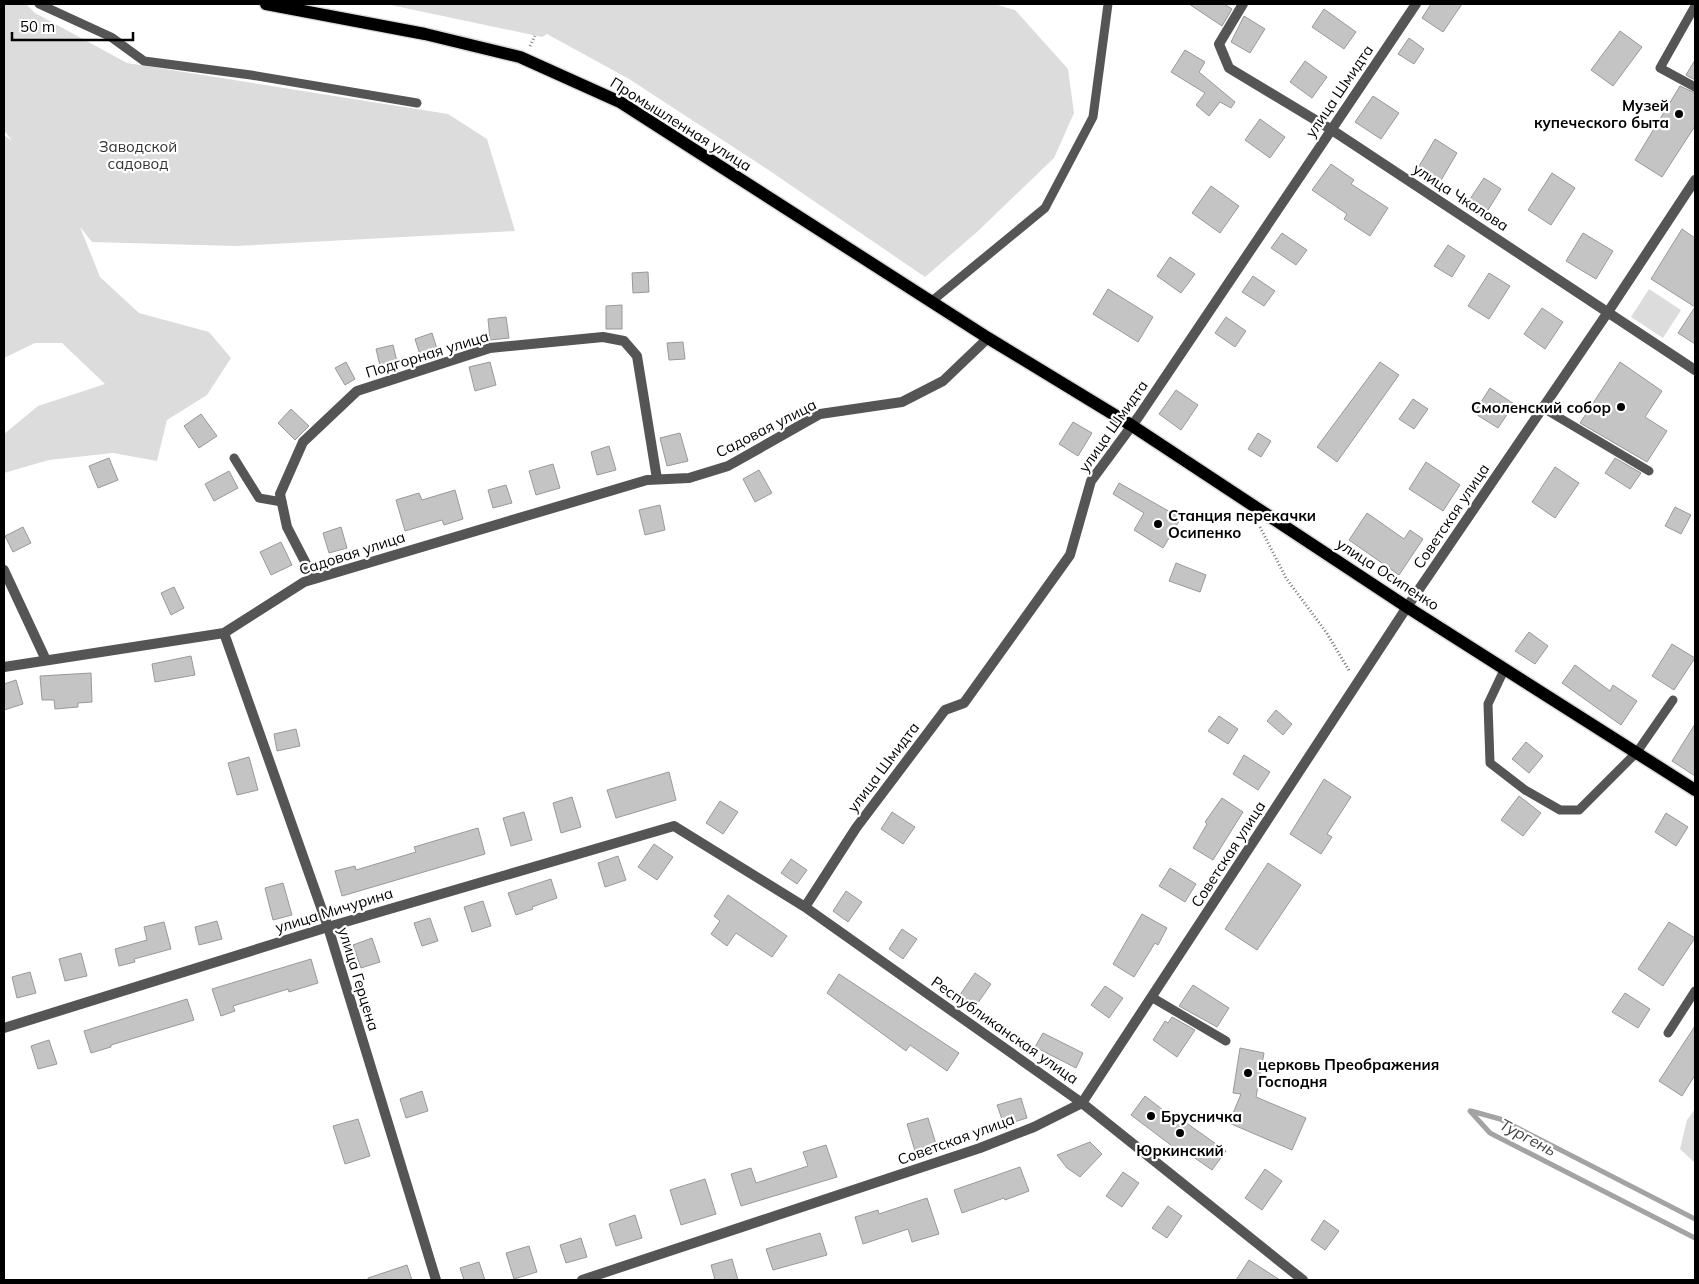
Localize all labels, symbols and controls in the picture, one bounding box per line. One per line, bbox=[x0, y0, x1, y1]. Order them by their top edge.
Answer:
scale bar bbox=[12, 10, 134, 42]
text: 50 m bbox=[20, 17, 55, 36]
street label: улица Шмидта bbox=[1301, 41, 1377, 141]
street label: Промышленная улица bbox=[607, 73, 755, 175]
place label: Музей купеческого быта bbox=[1534, 96, 1669, 132]
marker: Музей купеческого быта bbox=[1673, 108, 1685, 120]
park label: Заводской садовод bbox=[99, 137, 177, 173]
street label: улица Чкалова bbox=[1410, 159, 1512, 235]
street label: Подгорная улица bbox=[363, 326, 491, 382]
street label: улица Шмидта bbox=[1074, 376, 1152, 476]
street label: Садовая улица bbox=[712, 394, 820, 462]
place label: Смоленский собор bbox=[1471, 398, 1611, 417]
marker: Смоленский собор bbox=[1615, 401, 1627, 413]
street label: Советская улица bbox=[1409, 460, 1493, 572]
place label: Станция перекачки Осипенко bbox=[1168, 506, 1316, 542]
marker: Станция перекачки Осипенко bbox=[1152, 518, 1164, 530]
street label: Садовая улица bbox=[297, 527, 407, 579]
street label: улица Осипенко bbox=[1333, 534, 1443, 614]
street label: улица Шмидта bbox=[843, 718, 923, 816]
street label: Советская улица bbox=[1187, 797, 1269, 911]
street label: улица Мичурина bbox=[273, 883, 395, 937]
street label: улица Герцена bbox=[334, 925, 384, 1033]
street label: Республиканская улица bbox=[928, 972, 1082, 1088]
place label: церковь Преображения Господня bbox=[1258, 1055, 1439, 1091]
marker: церковь Преображения Господня bbox=[1242, 1067, 1254, 1079]
place label: Брусничка bbox=[1161, 1107, 1242, 1126]
street label: Советская улица bbox=[895, 1109, 1017, 1169]
marker: Брусничка bbox=[1145, 1110, 1157, 1122]
water label: Тургень bbox=[1496, 1114, 1560, 1160]
marker: Юркинский bbox=[1174, 1127, 1186, 1139]
place label: Юркинский bbox=[1136, 1141, 1224, 1160]

